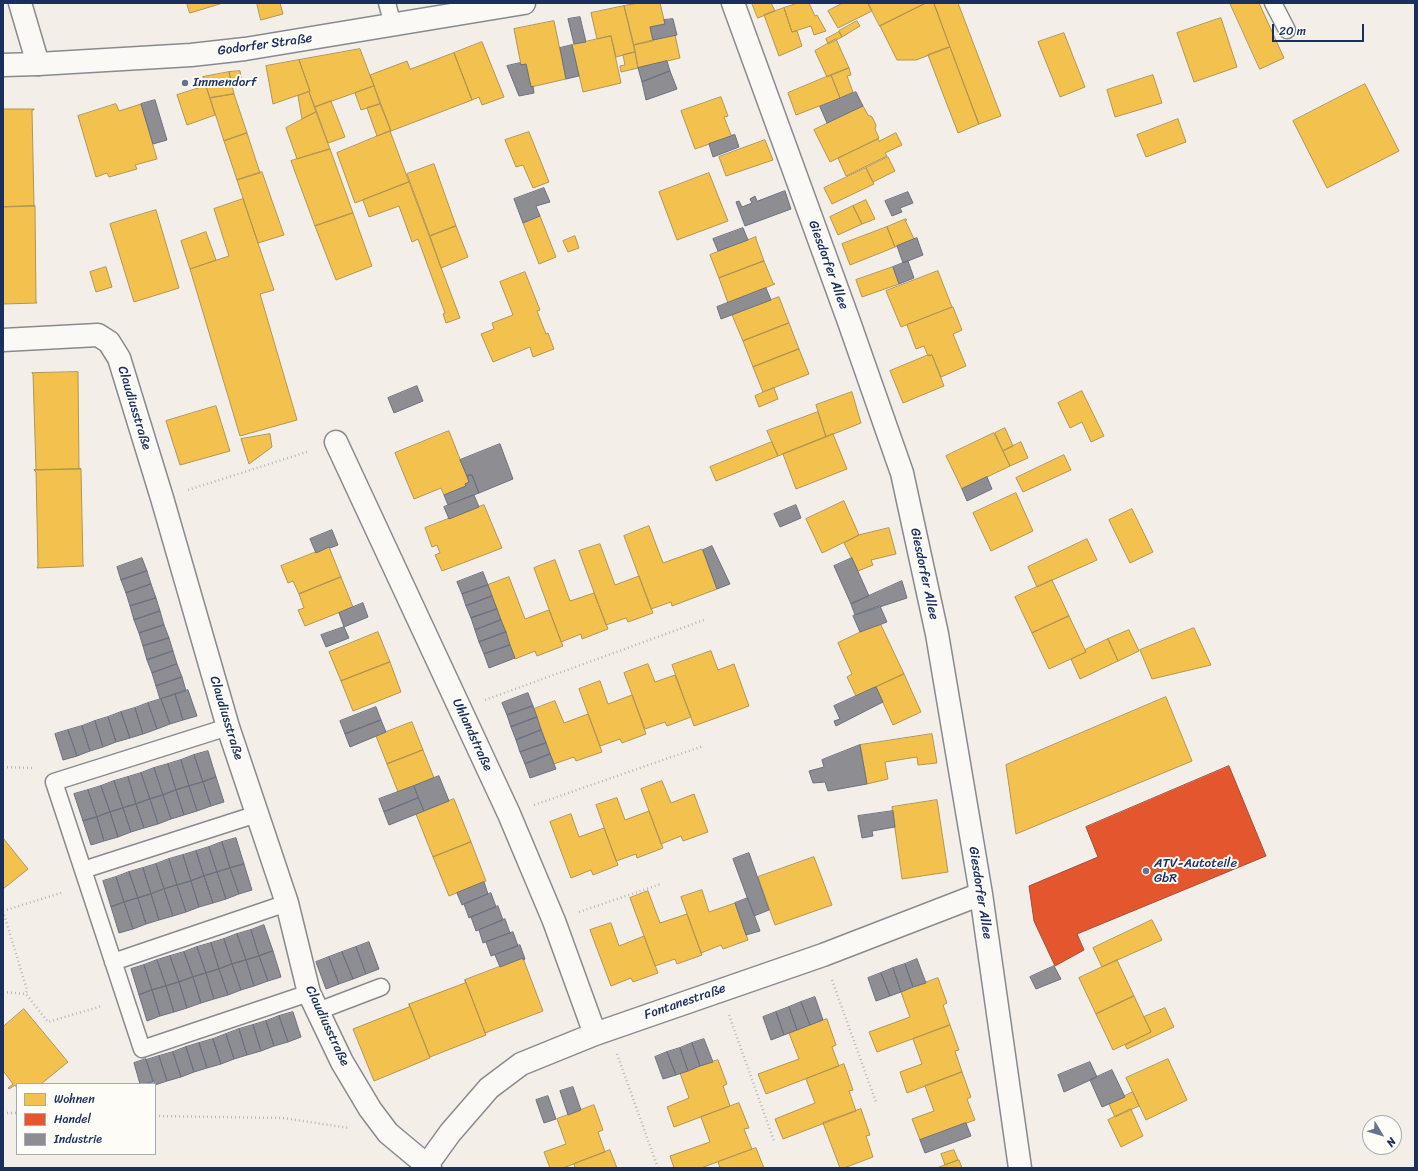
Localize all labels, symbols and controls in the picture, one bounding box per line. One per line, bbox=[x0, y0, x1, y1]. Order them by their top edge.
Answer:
scale bar bbox=[1274, 16, 1366, 42]
text: 20 m bbox=[1279, 20, 1306, 42]
street label: Godorfer Straße bbox=[217, 31, 313, 59]
place label: Immendorf bbox=[193, 75, 256, 91]
marker: Immendorf bbox=[180, 78, 190, 88]
street label: Giesdorfer Allee bbox=[805, 218, 851, 312]
street label: Claudiusstraße bbox=[114, 364, 154, 452]
street label: Giesdorfer Allee bbox=[907, 527, 941, 621]
street label: Claudiusstraße bbox=[206, 674, 246, 762]
street label: Uhlandstraße bbox=[448, 696, 496, 774]
street label: Giesdorfer Allee bbox=[965, 846, 995, 940]
place label: ATV-Autoteile GbR bbox=[1154, 856, 1237, 887]
marker: ATV-Autoteile GbR bbox=[1141, 866, 1151, 876]
street label: Fontanestraße bbox=[642, 981, 728, 1023]
street label: Claudiusstraße bbox=[302, 983, 352, 1069]
legend bbox=[16, 1083, 156, 1155]
text: Wohnen bbox=[54, 1088, 95, 1110]
text: Handel bbox=[54, 1108, 91, 1130]
north arrow bbox=[1362, 1115, 1402, 1155]
text: Industrie bbox=[54, 1128, 102, 1150]
text: N bbox=[1381, 1133, 1401, 1151]

